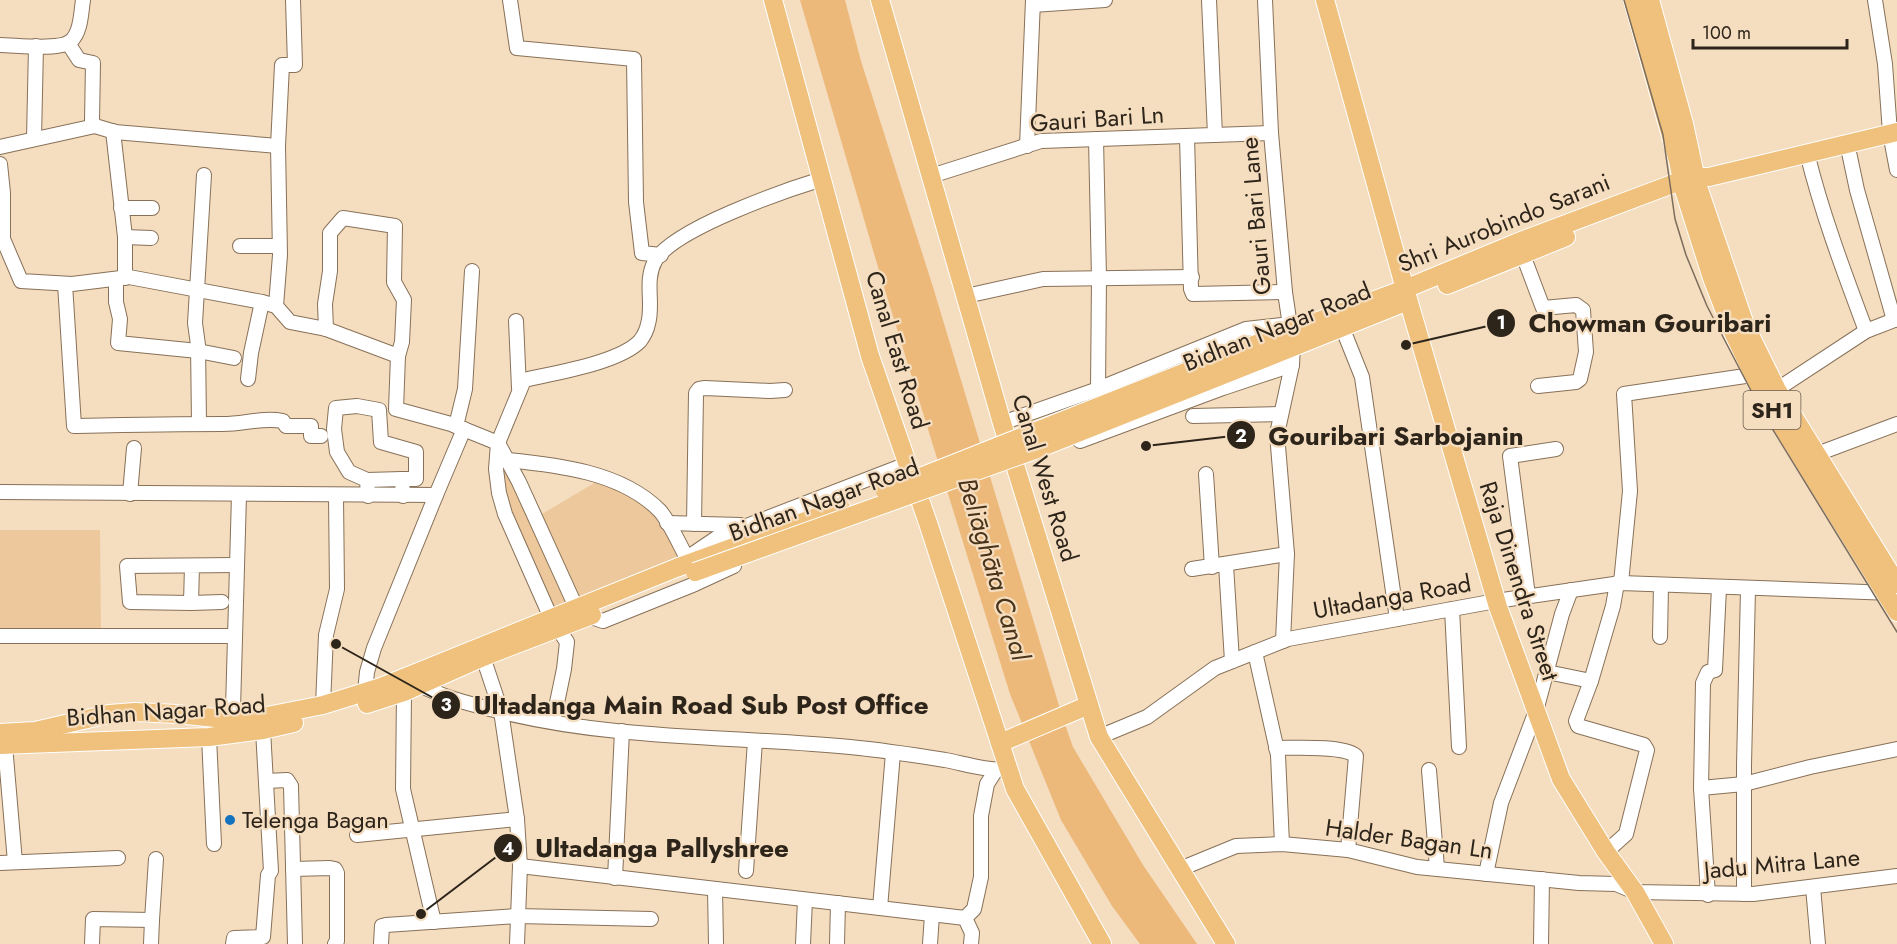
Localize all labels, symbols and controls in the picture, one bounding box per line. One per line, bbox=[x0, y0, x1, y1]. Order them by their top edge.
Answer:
scale bar bbox=[1693, 12, 1848, 50]
text: 100 m bbox=[1702, 20, 1751, 46]
street label: Gauri Bari Ln bbox=[1029, 96, 1165, 141]
street label: Gauri Bari Lane bbox=[1231, 136, 1280, 296]
street label: Shri Aurobindo Sarani bbox=[1392, 164, 1615, 281]
street label: Canal East Road bbox=[857, 266, 938, 433]
street label: Bidhan Nagar Road bbox=[1178, 273, 1376, 380]
callout: Chowman Gouribari bbox=[1486, 301, 1783, 345]
text: Chowman Gouribari bbox=[1528, 304, 1772, 342]
text: 1 bbox=[1496, 310, 1506, 336]
street label: Canal West Road bbox=[1003, 390, 1088, 566]
road number: SH1 bbox=[1744, 391, 1800, 429]
callout: Gouribari Sarbojanin bbox=[1226, 413, 1536, 457]
text: Gouribari Sarbojanin bbox=[1268, 417, 1524, 455]
text: 2 bbox=[1235, 423, 1247, 449]
street label: Bidhan Nagar Road bbox=[724, 449, 924, 550]
water label: Beliāghāta Canal bbox=[948, 473, 1040, 666]
street label: Raja Dinendra Street bbox=[1471, 477, 1568, 685]
street label: Ultadanga Road bbox=[1310, 565, 1474, 628]
callout: Ultadanga Main Road Sub Post Office bbox=[431, 683, 940, 727]
street label: Bidhan Nagar Road bbox=[65, 686, 267, 735]
text: Ultadanga Main Road Sub Post Office bbox=[473, 686, 929, 724]
text: 3 bbox=[440, 692, 452, 718]
place label: Telenga Bagan bbox=[242, 802, 389, 837]
street label: Halder Bagan Ln bbox=[1323, 809, 1495, 868]
marker: Telenga Bagan bbox=[223, 813, 237, 827]
callout: Ultadanga Pallyshree bbox=[493, 826, 801, 870]
text: Ultadanga Pallyshree bbox=[535, 829, 789, 867]
text: 4 bbox=[502, 836, 514, 862]
street label: Jadu Mitra Lane bbox=[1699, 839, 1861, 888]

